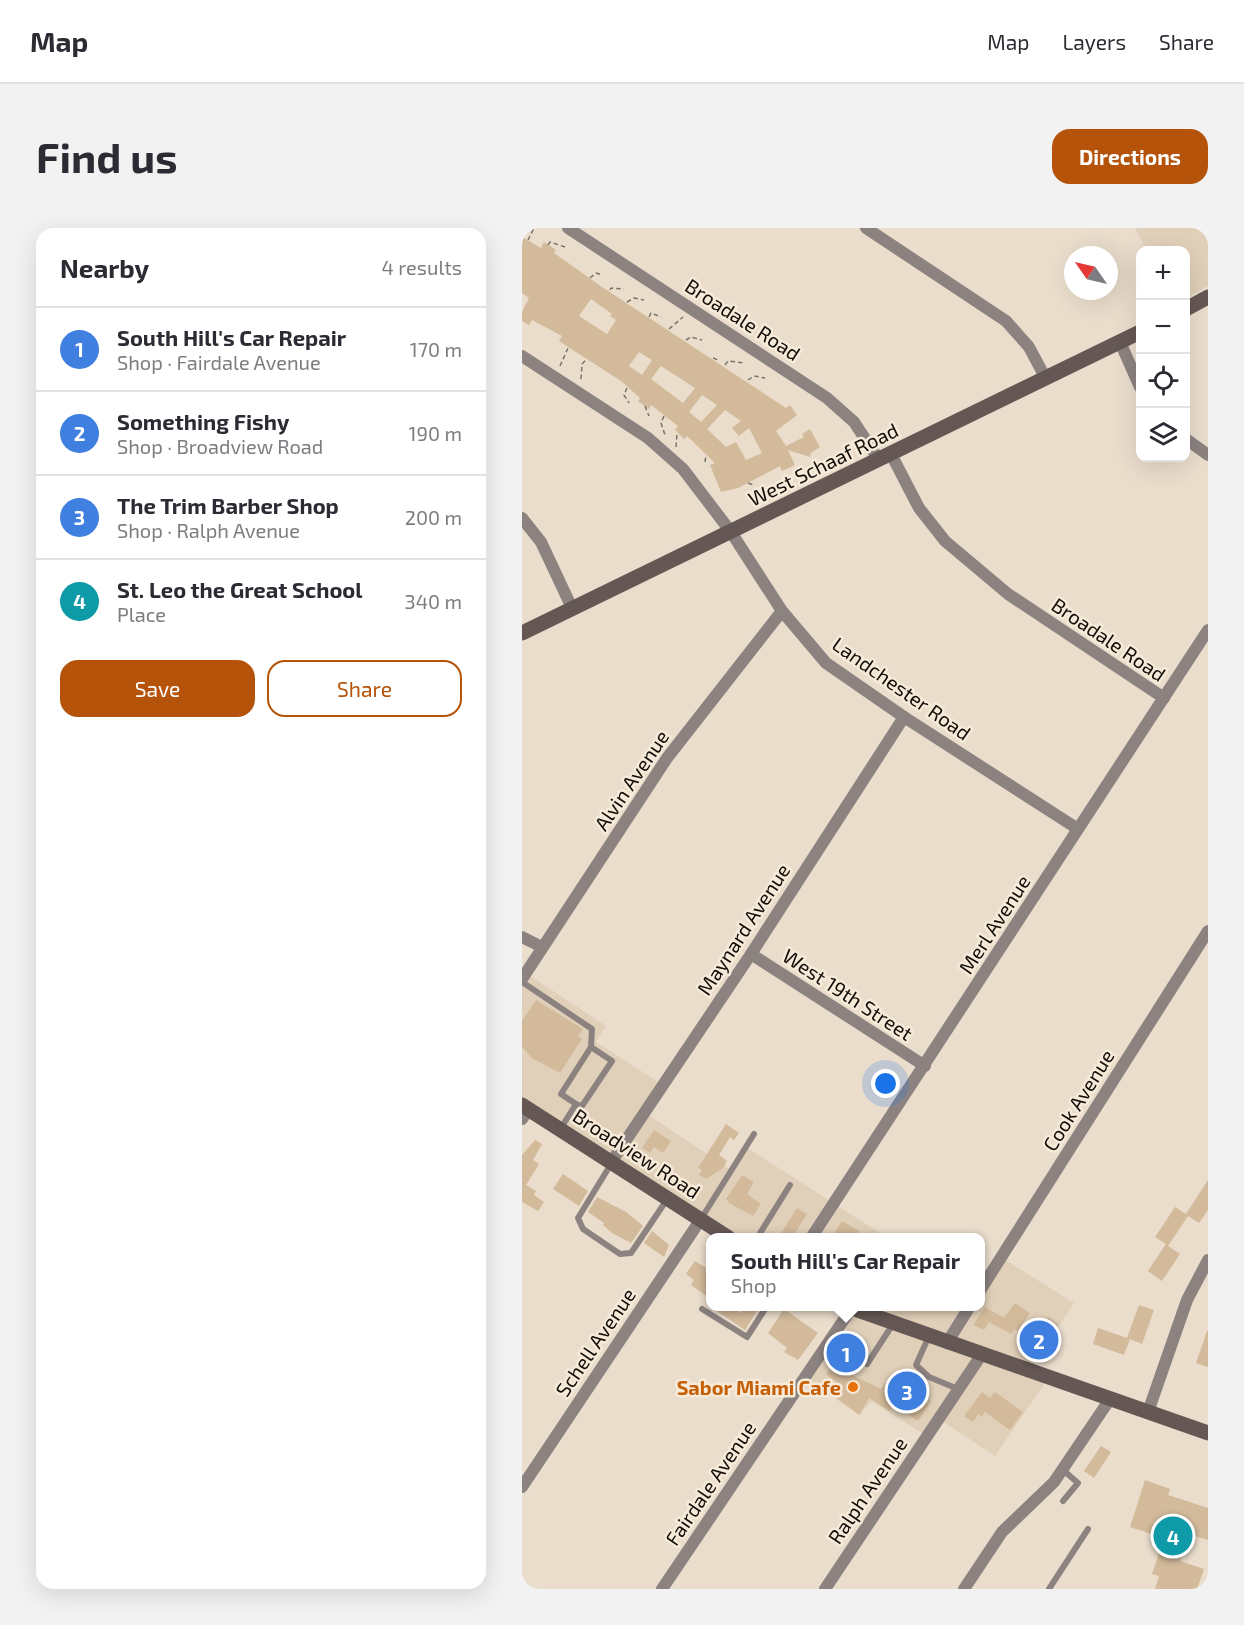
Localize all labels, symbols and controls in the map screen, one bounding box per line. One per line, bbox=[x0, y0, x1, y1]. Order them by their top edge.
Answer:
text: Map bbox=[30, 24, 88, 58]
text: Map bbox=[987, 29, 1029, 54]
text: Layers bbox=[1062, 29, 1126, 54]
text: Share bbox=[1159, 29, 1214, 54]
button: Directions bbox=[1052, 129, 1208, 184]
text: Find us bbox=[36, 131, 178, 181]
north arrow bbox=[1064, 246, 1118, 300]
map controls bbox=[1136, 246, 1190, 462]
button: + bbox=[1136, 246, 1190, 300]
text: Nearby bbox=[60, 252, 149, 283]
text: 4 results bbox=[382, 255, 462, 279]
street label: Broadale Road bbox=[681, 273, 805, 365]
button: − bbox=[1136, 300, 1190, 354]
text: South Hill's Car Repair bbox=[117, 324, 346, 350]
text: 1 bbox=[75, 337, 84, 361]
text: 170 m bbox=[410, 337, 462, 361]
text: Shop · Fairdale Avenue bbox=[117, 350, 321, 374]
button: locate bbox=[1136, 354, 1190, 408]
text: Something Fishy bbox=[117, 408, 289, 434]
button: layers bbox=[1136, 408, 1190, 462]
street label: West Schaaf Road bbox=[744, 417, 902, 511]
text: 2 bbox=[74, 421, 85, 445]
text: 190 m bbox=[409, 421, 462, 445]
text: Shop · Broadview Road bbox=[117, 434, 323, 458]
text: The Trim Barber Shop bbox=[117, 492, 339, 518]
text: 3 bbox=[74, 505, 85, 529]
text: 200 m bbox=[405, 505, 462, 529]
text: Shop · Ralph Avenue bbox=[117, 518, 300, 542]
text: St. Leo the Great School bbox=[117, 576, 363, 602]
text: 4 bbox=[73, 589, 86, 613]
text: 340 m bbox=[405, 589, 462, 613]
street label: Broadale Road bbox=[1048, 592, 1170, 686]
text: Place bbox=[117, 602, 166, 626]
street label: Landchester Road bbox=[828, 631, 976, 745]
button: Save bbox=[60, 660, 255, 717]
button: Share bbox=[267, 660, 462, 717]
street label: Alvin Avenue bbox=[589, 725, 673, 835]
street label: Maynard Avenue bbox=[692, 859, 794, 999]
street label: Merl Avenue bbox=[953, 870, 1035, 978]
street label: West 19th Street bbox=[778, 943, 918, 1045]
street label: Cook Avenue bbox=[1037, 1045, 1119, 1155]
your location bbox=[871, 1069, 900, 1098]
street label: Broadview Road bbox=[569, 1103, 705, 1203]
popup bbox=[706, 1233, 985, 1311]
text: South Hill's Car Repair bbox=[731, 1247, 960, 1273]
text: Shop bbox=[731, 1273, 777, 1297]
street label: Schell Avenue bbox=[550, 1283, 640, 1401]
pin: 2 bbox=[1020, 1318, 1058, 1362]
pin: 1 bbox=[826, 1330, 866, 1376]
pin: 3 bbox=[888, 1368, 926, 1414]
place label: Sabor Miami Cafe bbox=[677, 1375, 841, 1399]
marker: Sabor Miami Cafe bbox=[846, 1380, 860, 1394]
street label: Fairdale Avenue bbox=[660, 1417, 760, 1549]
street label: Ralph Avenue bbox=[823, 1432, 911, 1548]
pin: 4 bbox=[1154, 1514, 1192, 1558]

